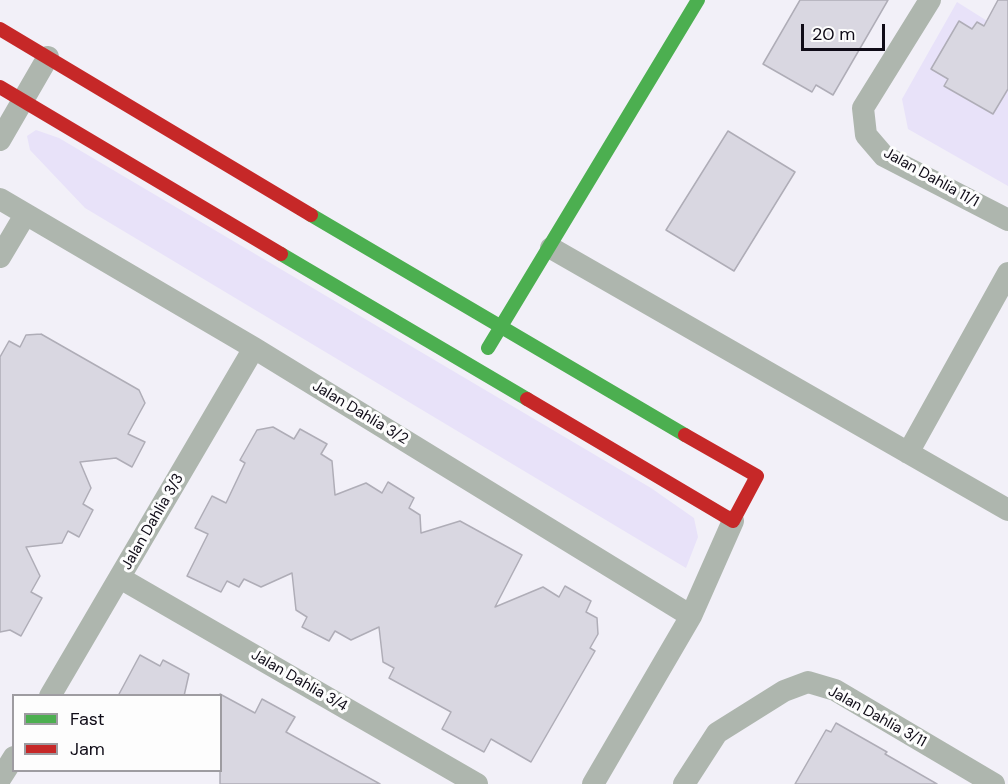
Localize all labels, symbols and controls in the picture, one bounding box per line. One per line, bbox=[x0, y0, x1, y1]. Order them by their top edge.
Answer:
scale bar bbox=[804, 12, 888, 50]
text: 20 m bbox=[812, 22, 855, 46]
street label: Jalan Dahlia 11/1 bbox=[880, 144, 982, 212]
street label: Jalan Dahlia 3/2 bbox=[309, 377, 411, 449]
street label: Jalan Dahlia 3/3 bbox=[118, 471, 188, 573]
street label: Jalan Dahlia 3/4 bbox=[248, 646, 350, 716]
street label: Jalan Dahlia 3/11 bbox=[825, 683, 929, 751]
legend bbox=[12, 694, 222, 772]
text: Fast bbox=[70, 707, 105, 731]
text: Jam bbox=[70, 737, 105, 761]

